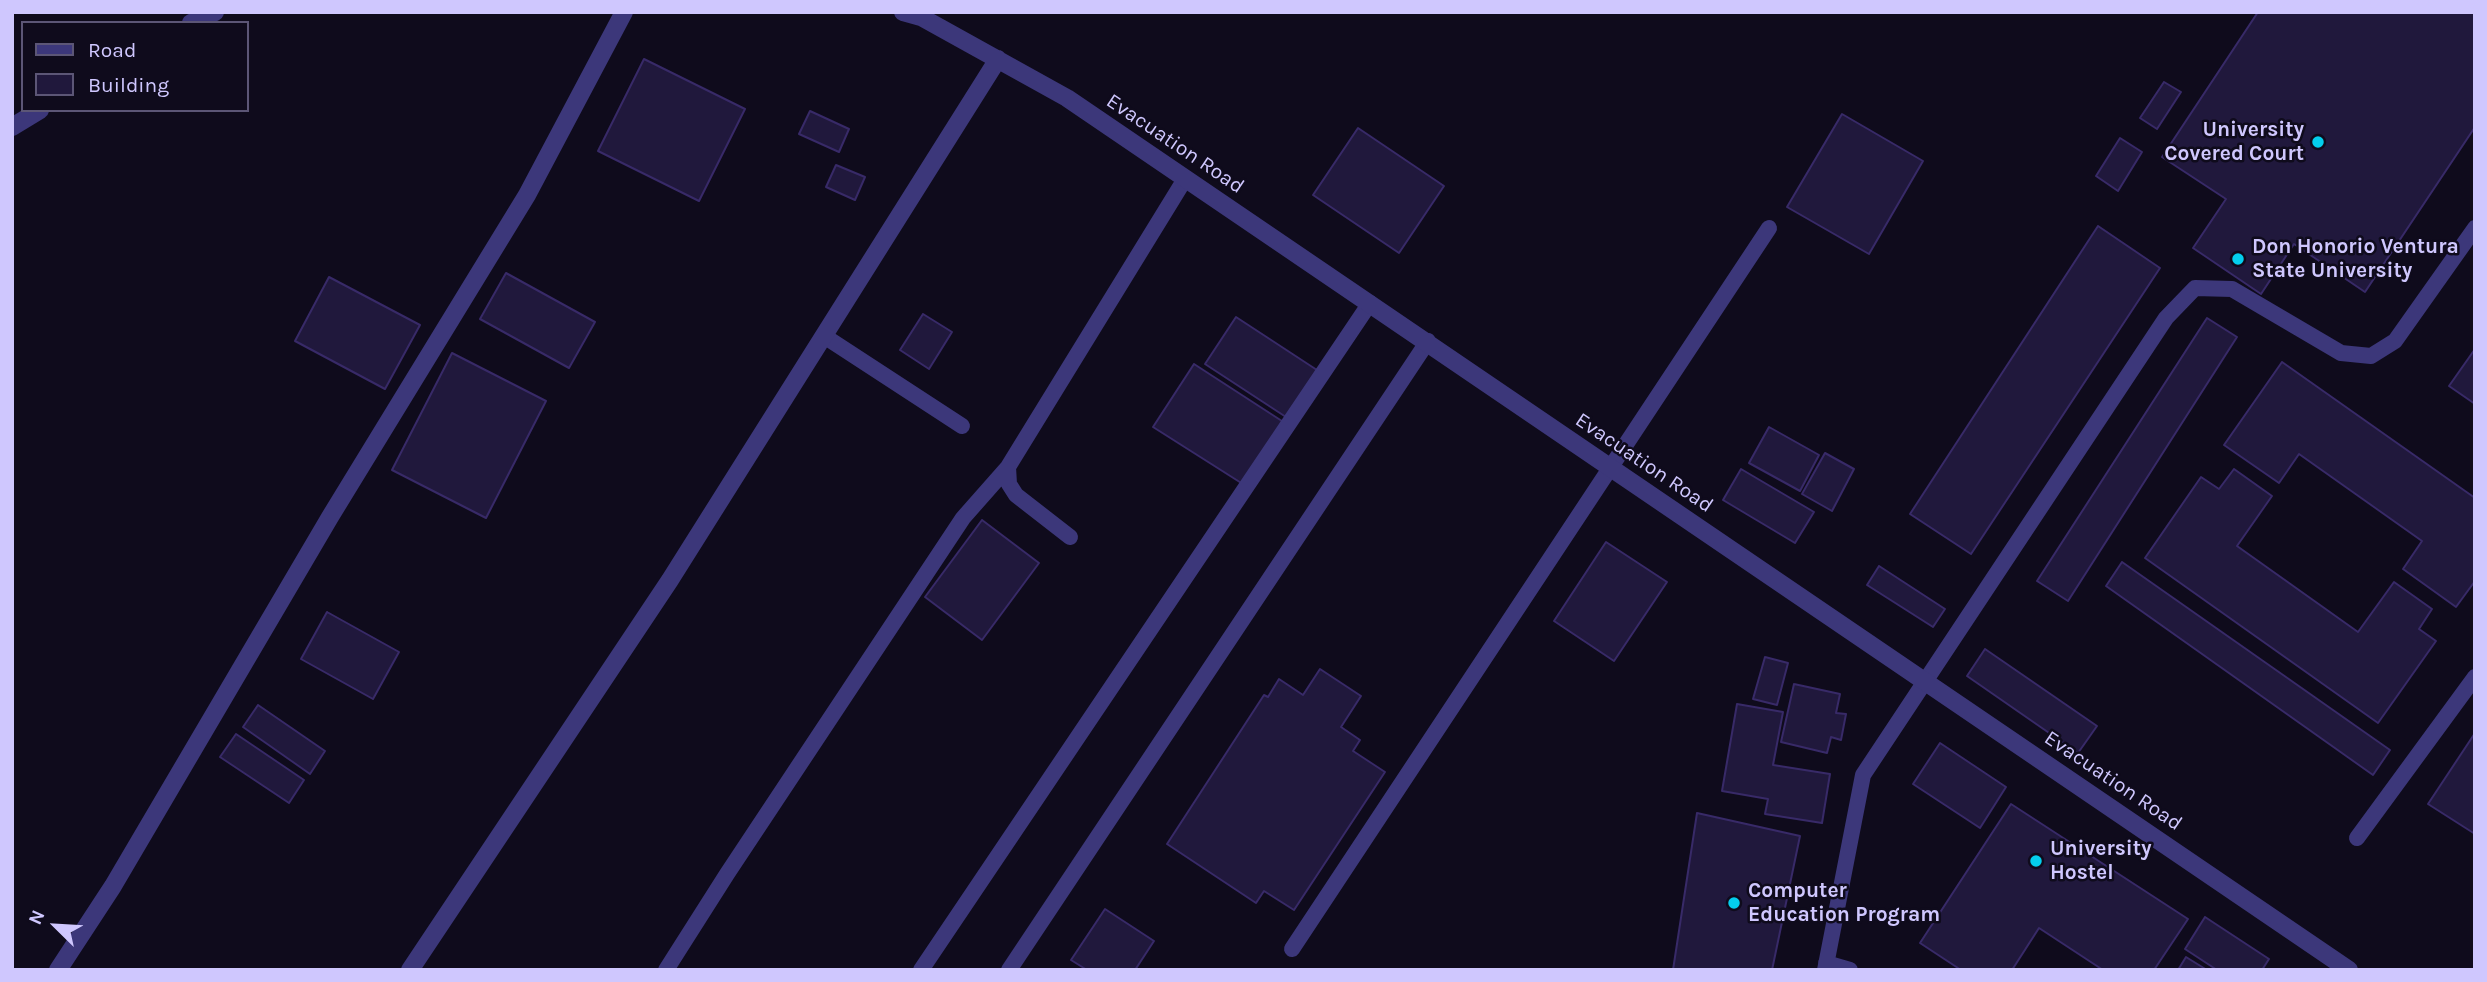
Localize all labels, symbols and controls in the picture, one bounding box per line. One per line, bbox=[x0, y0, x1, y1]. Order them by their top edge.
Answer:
legend bbox=[21, 21, 248, 112]
text: Road bbox=[88, 38, 136, 62]
text: Building bbox=[88, 73, 169, 97]
street label: Evacuation Road bbox=[1101, 89, 1249, 199]
place label: University Covered Court bbox=[2164, 117, 2304, 167]
marker: University Covered Court bbox=[2310, 134, 2326, 150]
place label: Don Honorio Ventura State University bbox=[2252, 234, 2459, 284]
marker: Don Honorio Ventura State University bbox=[2230, 251, 2246, 267]
street label: Evacuation Road bbox=[1570, 408, 1718, 518]
street label: Evacuation Road bbox=[2039, 726, 2187, 836]
place label: University Hostel bbox=[2050, 836, 2152, 886]
marker: University Hostel bbox=[2028, 853, 2044, 869]
place label: Computer Education Program bbox=[1748, 878, 1940, 928]
north arrow bbox=[21, 891, 91, 961]
marker: Computer Education Program bbox=[1726, 895, 1742, 911]
text: N bbox=[24, 907, 50, 928]

